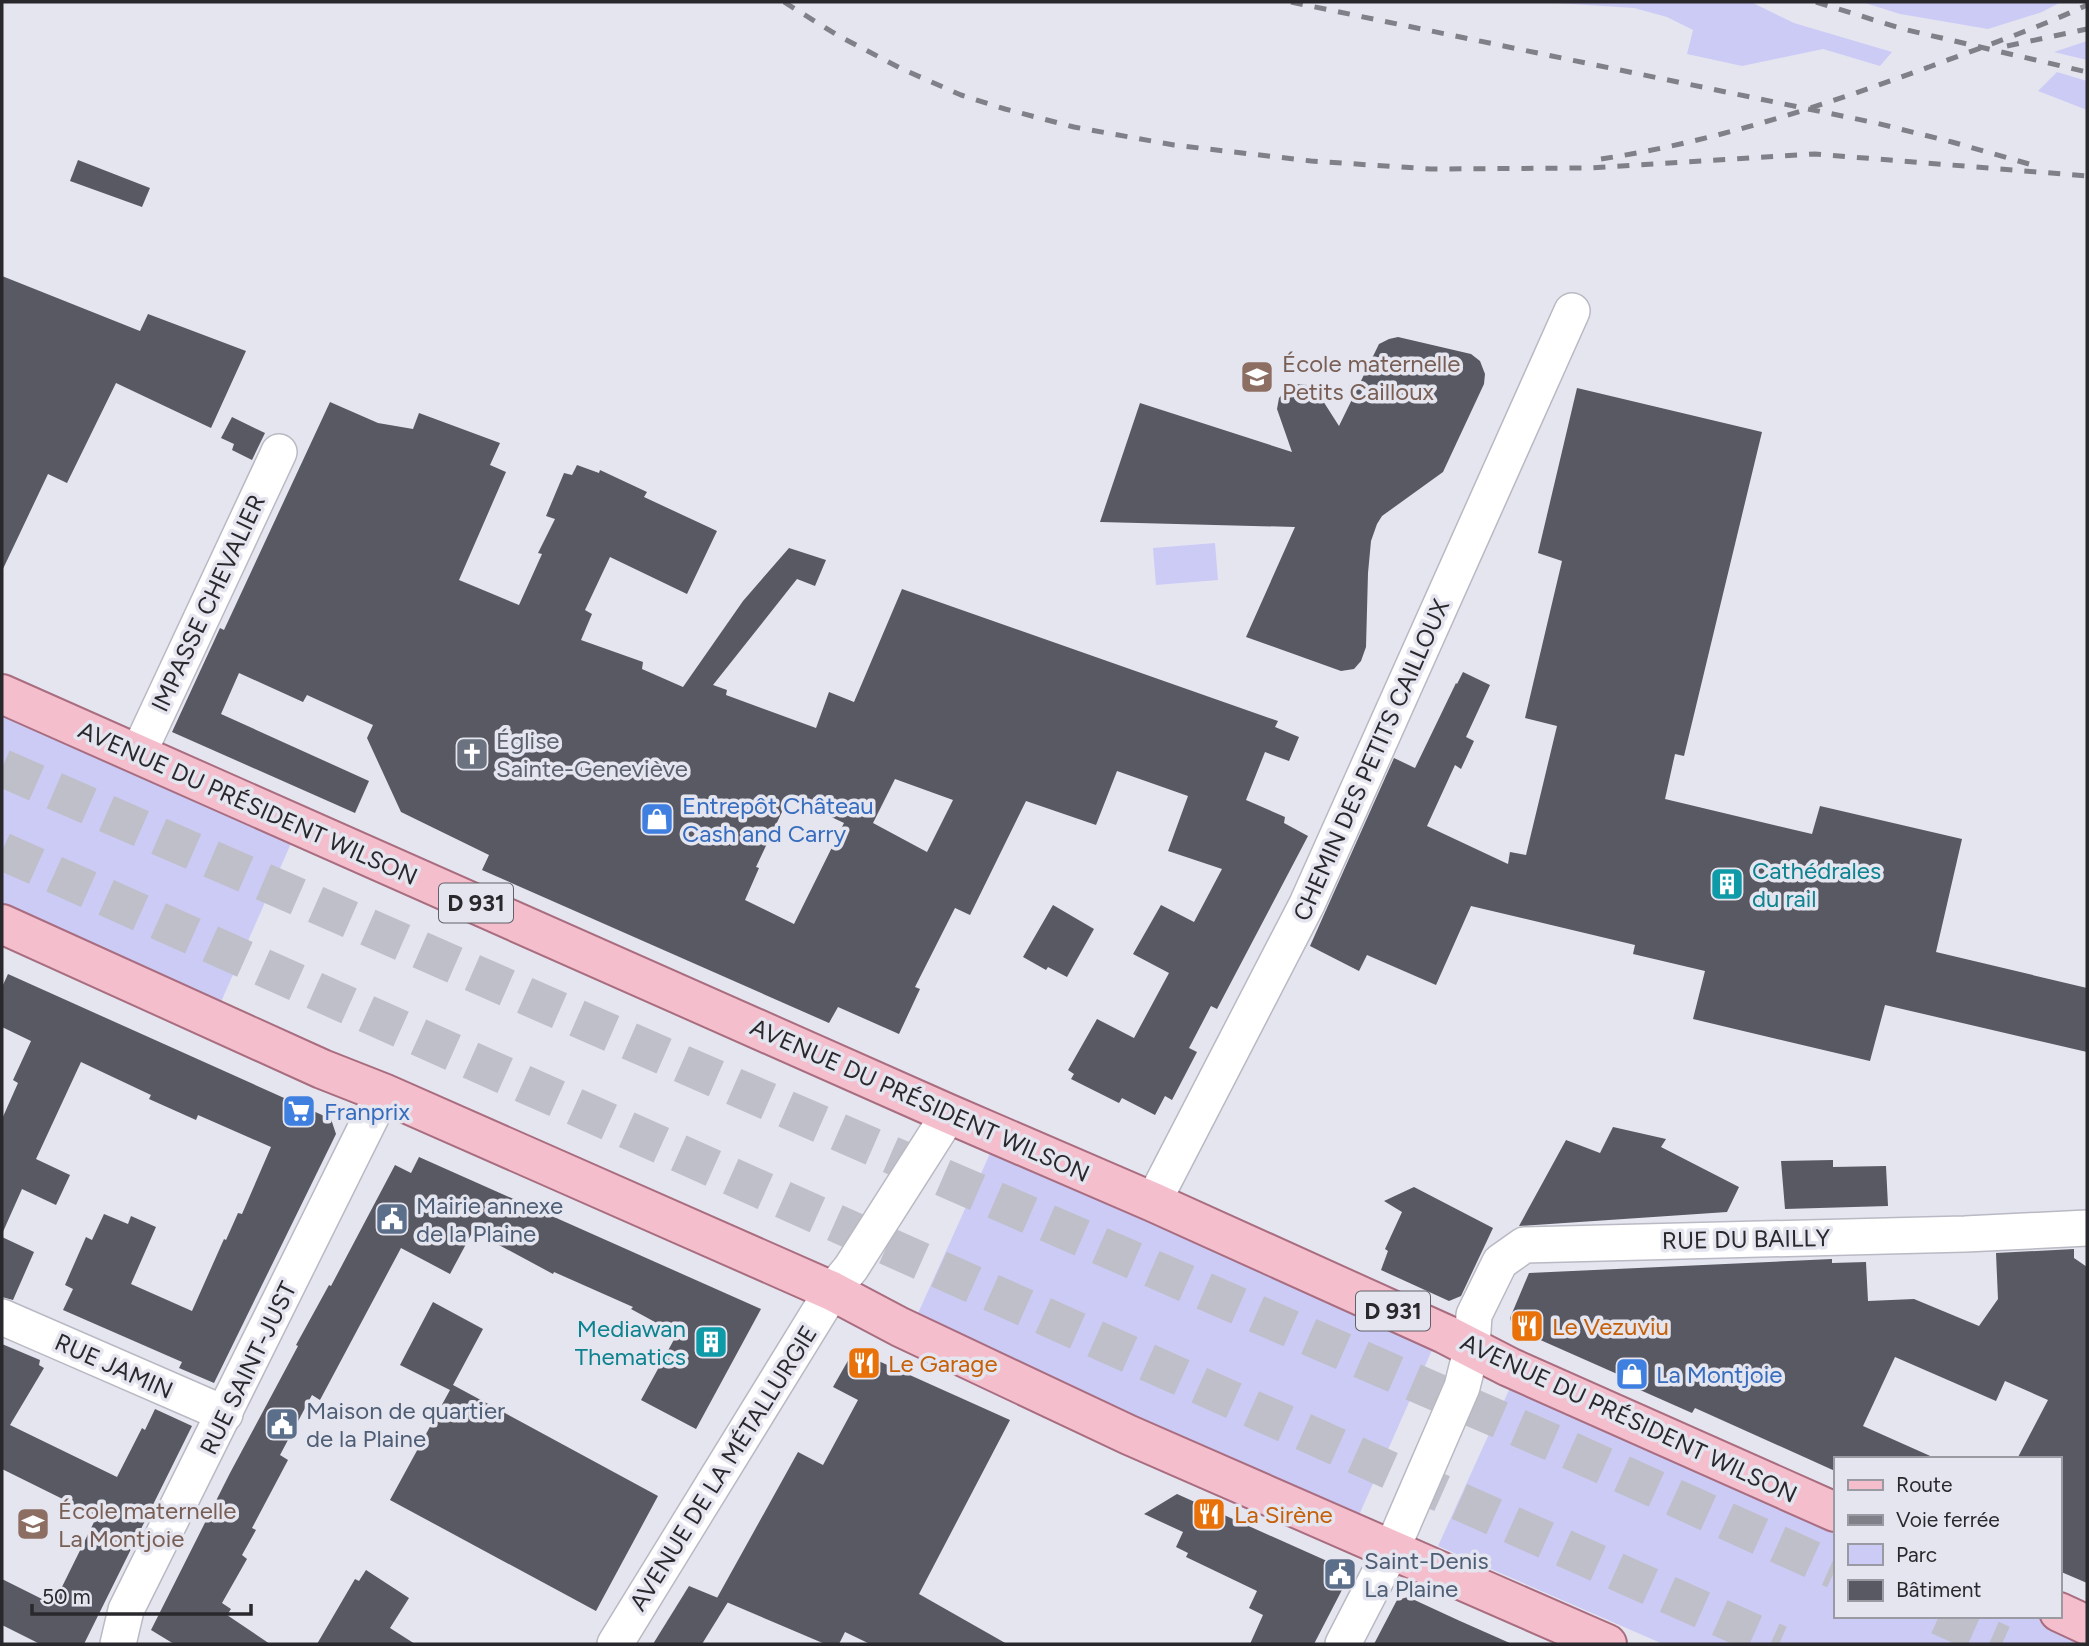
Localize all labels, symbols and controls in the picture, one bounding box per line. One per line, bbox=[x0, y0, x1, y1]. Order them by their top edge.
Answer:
place label: École maternelle Petits Cailloux bbox=[1282, 349, 1460, 406]
school or university icon: École maternelle Petits Cailloux bbox=[1238, 358, 1276, 396]
street label: IMPASSE CHEVALIER bbox=[145, 490, 271, 716]
street label: CHEMIN DES PETITS CAILLOUX bbox=[1287, 594, 1455, 925]
street label: AVENUE DU PRÉSIDENT WILSON bbox=[74, 715, 422, 891]
place label: Église Sainte-Geneviève bbox=[496, 726, 688, 783]
church icon: Église Sainte-Geneviève bbox=[453, 735, 491, 773]
place label: Entrepôt Château Cash and Carry bbox=[682, 791, 874, 848]
shop icon: Entrepôt Château Cash and Carry bbox=[638, 800, 676, 838]
place label: Cathédrales du rail bbox=[1752, 856, 1881, 913]
building icon: Cathédrales du rail bbox=[1708, 865, 1746, 903]
road number: D 931 bbox=[439, 884, 513, 922]
street label: AVENUE DU PRÉSIDENT WILSON bbox=[746, 1012, 1094, 1188]
supermarket icon: Franprix bbox=[280, 1092, 318, 1130]
place label: Franprix bbox=[324, 1097, 410, 1126]
place label: Mairie annexe de la Plaine bbox=[416, 1191, 563, 1248]
public building icon: Mairie annexe de la Plaine bbox=[373, 1200, 411, 1238]
street label: RUE DU BAILLY bbox=[1662, 1223, 1831, 1255]
street label: RUE SAINT-JUST bbox=[194, 1277, 302, 1459]
road number: D 931 bbox=[1356, 1292, 1430, 1330]
restaurant icon: Le Vezuviu bbox=[1508, 1307, 1546, 1345]
place label: Le Vezuviu bbox=[1552, 1312, 1669, 1341]
place label: Mediawan Thematics bbox=[575, 1314, 686, 1371]
street label: AVENUE DE LA MÉTALLURGIE bbox=[623, 1320, 823, 1616]
building icon: Mediawan Thematics bbox=[692, 1323, 730, 1361]
street label: RUE JAMIN bbox=[50, 1327, 178, 1405]
street label: AVENUE DU PRÉSIDENT WILSON bbox=[1456, 1327, 1802, 1509]
restaurant icon: Le Garage bbox=[845, 1344, 883, 1382]
place label: Le Garage bbox=[888, 1349, 998, 1378]
shop icon: La Montjoie bbox=[1613, 1355, 1651, 1393]
place label: La Montjoie bbox=[1656, 1360, 1782, 1389]
place label: Maison de quartier de la Plaine bbox=[306, 1396, 505, 1453]
public building icon: Maison de quartier de la Plaine bbox=[263, 1405, 301, 1443]
legend bbox=[1834, 1457, 2061, 1618]
text: Route bbox=[1896, 1472, 1952, 1497]
restaurant icon: La Sirène bbox=[1190, 1495, 1228, 1533]
place label: École maternelle La Montjoie bbox=[58, 1496, 236, 1553]
place label: La Sirène bbox=[1234, 1500, 1333, 1529]
school or university icon: École maternelle La Montjoie bbox=[14, 1505, 52, 1543]
text: Voie ferrée bbox=[1896, 1507, 2000, 1532]
text: Parc bbox=[1896, 1542, 1937, 1567]
place label: Saint-Denis La Plaine bbox=[1364, 1546, 1489, 1603]
public building icon: Saint-Denis La Plaine bbox=[1321, 1555, 1359, 1593]
scale bar bbox=[32, 1572, 250, 1616]
text: Bâtiment bbox=[1896, 1577, 1981, 1602]
text: 50 m bbox=[42, 1584, 91, 1609]

